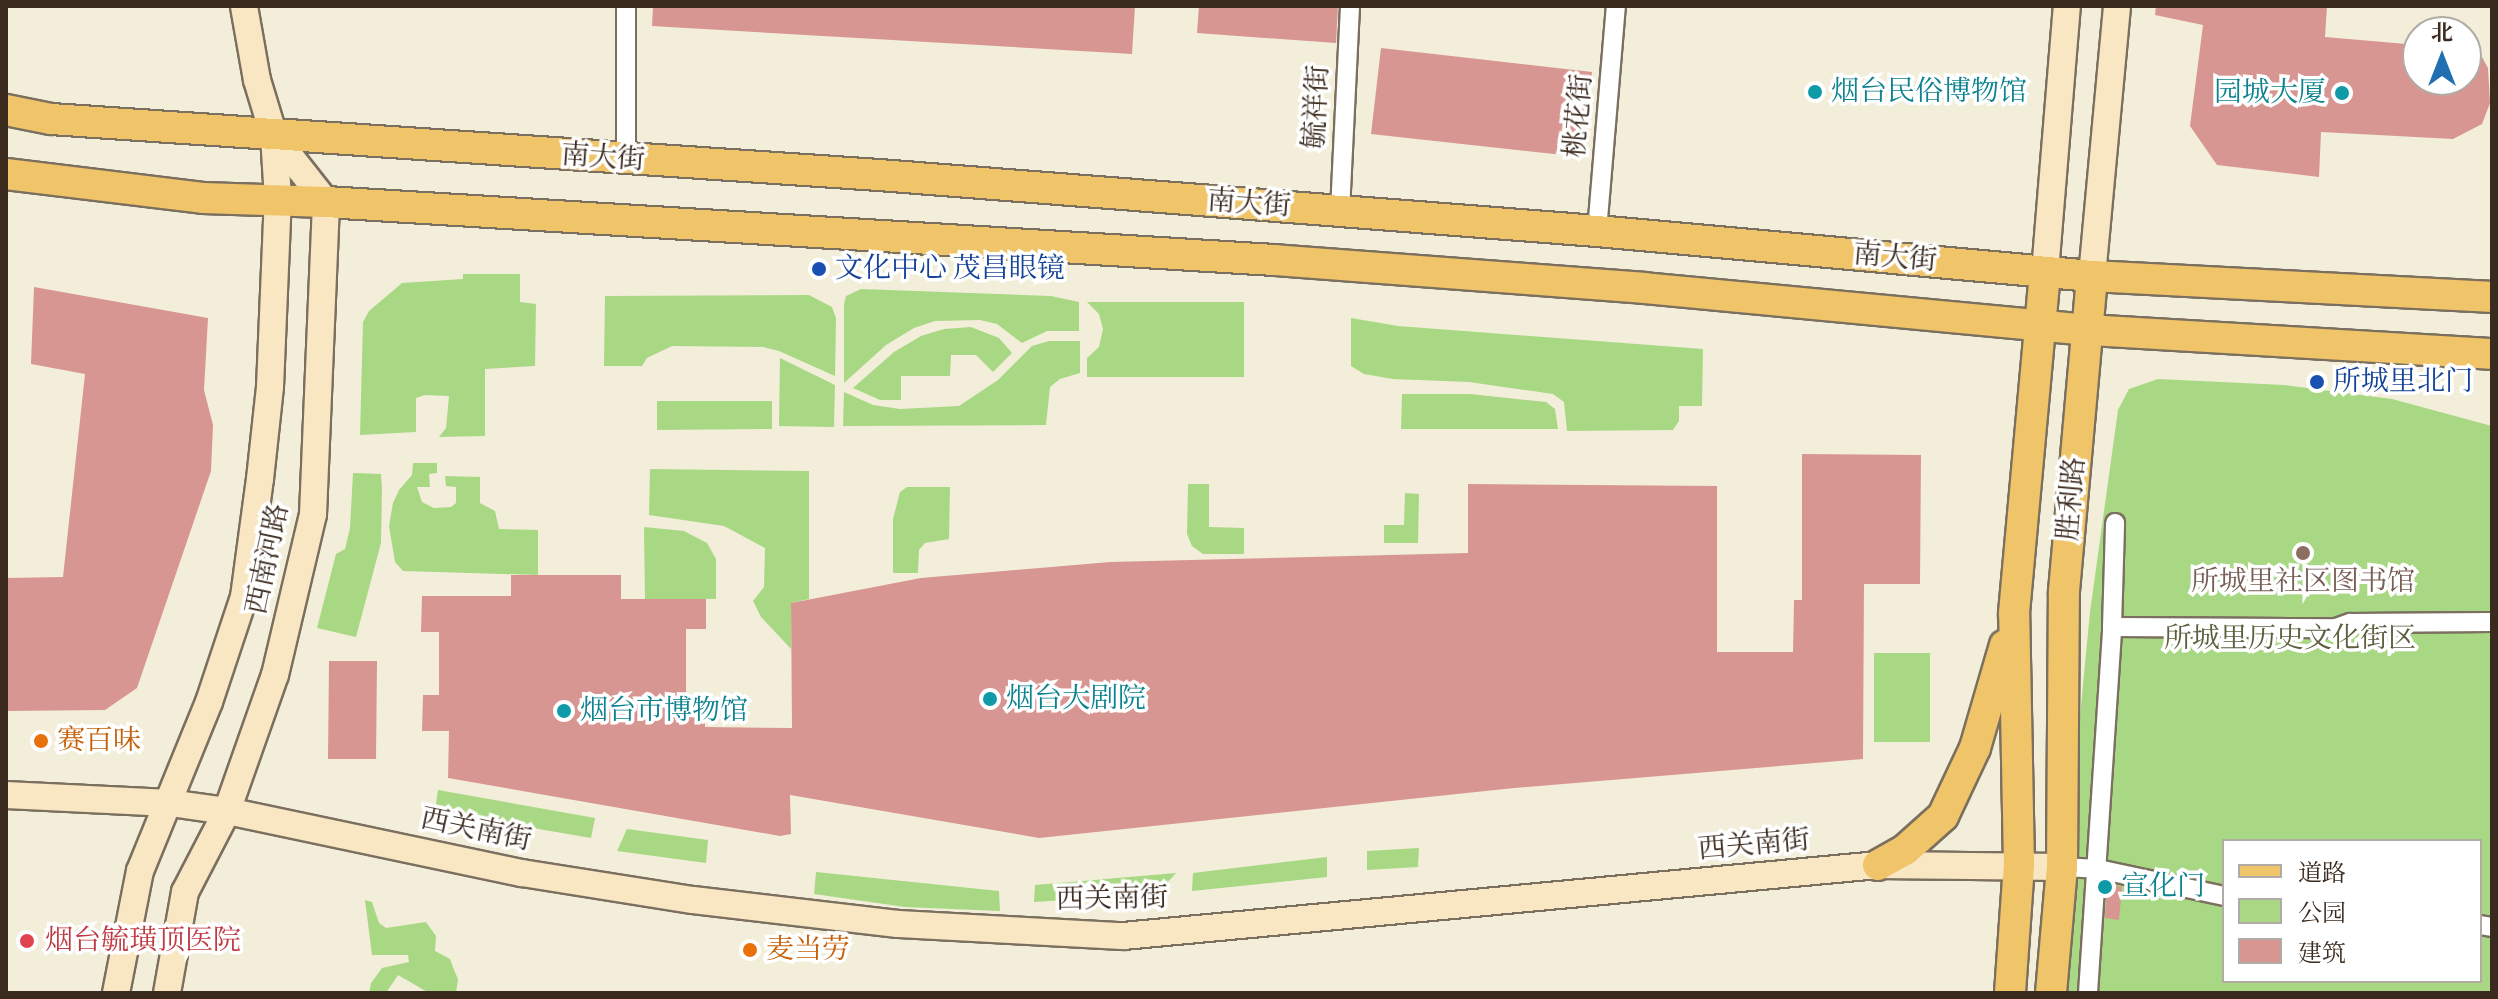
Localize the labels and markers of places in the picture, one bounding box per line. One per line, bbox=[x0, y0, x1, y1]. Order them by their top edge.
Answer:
place label: 烟台民俗博物馆 bbox=[1831, 75, 2027, 109]
place label: 园城大厦 bbox=[2214, 76, 2326, 110]
marker: 烟台民俗博物馆 bbox=[1806, 83, 1824, 101]
marker: 园城大厦 bbox=[2333, 84, 2351, 102]
place label: 文化中心 茂昌眼镜 bbox=[835, 252, 1065, 286]
marker: 文化中心 茂昌眼镜 bbox=[810, 260, 828, 278]
place label: 所城里北门 bbox=[2333, 365, 2473, 399]
marker: 所城里北门 bbox=[2308, 373, 2326, 391]
marker: 所城里社区图书馆 bbox=[2294, 544, 2312, 562]
place label: 所城里社区图书馆 bbox=[2191, 565, 2415, 599]
place label: 烟台大剧院 bbox=[1006, 682, 1146, 716]
marker: 烟台大剧院 bbox=[981, 690, 999, 708]
place label: 烟台市博物馆 bbox=[580, 694, 748, 728]
marker: 烟台市博物馆 bbox=[555, 702, 573, 720]
place label: 赛百味 bbox=[57, 724, 141, 758]
marker: 赛百味 bbox=[32, 732, 50, 750]
place label: 宣化门 bbox=[2121, 870, 2205, 904]
marker: 宣化门 bbox=[2096, 878, 2114, 896]
place label: 烟台毓璜顶医院 bbox=[45, 924, 241, 958]
marker: 烟台毓璜顶医院 bbox=[16, 930, 38, 952]
place label: 麦当劳 bbox=[766, 933, 850, 967]
marker: 麦当劳 bbox=[741, 941, 759, 959]

